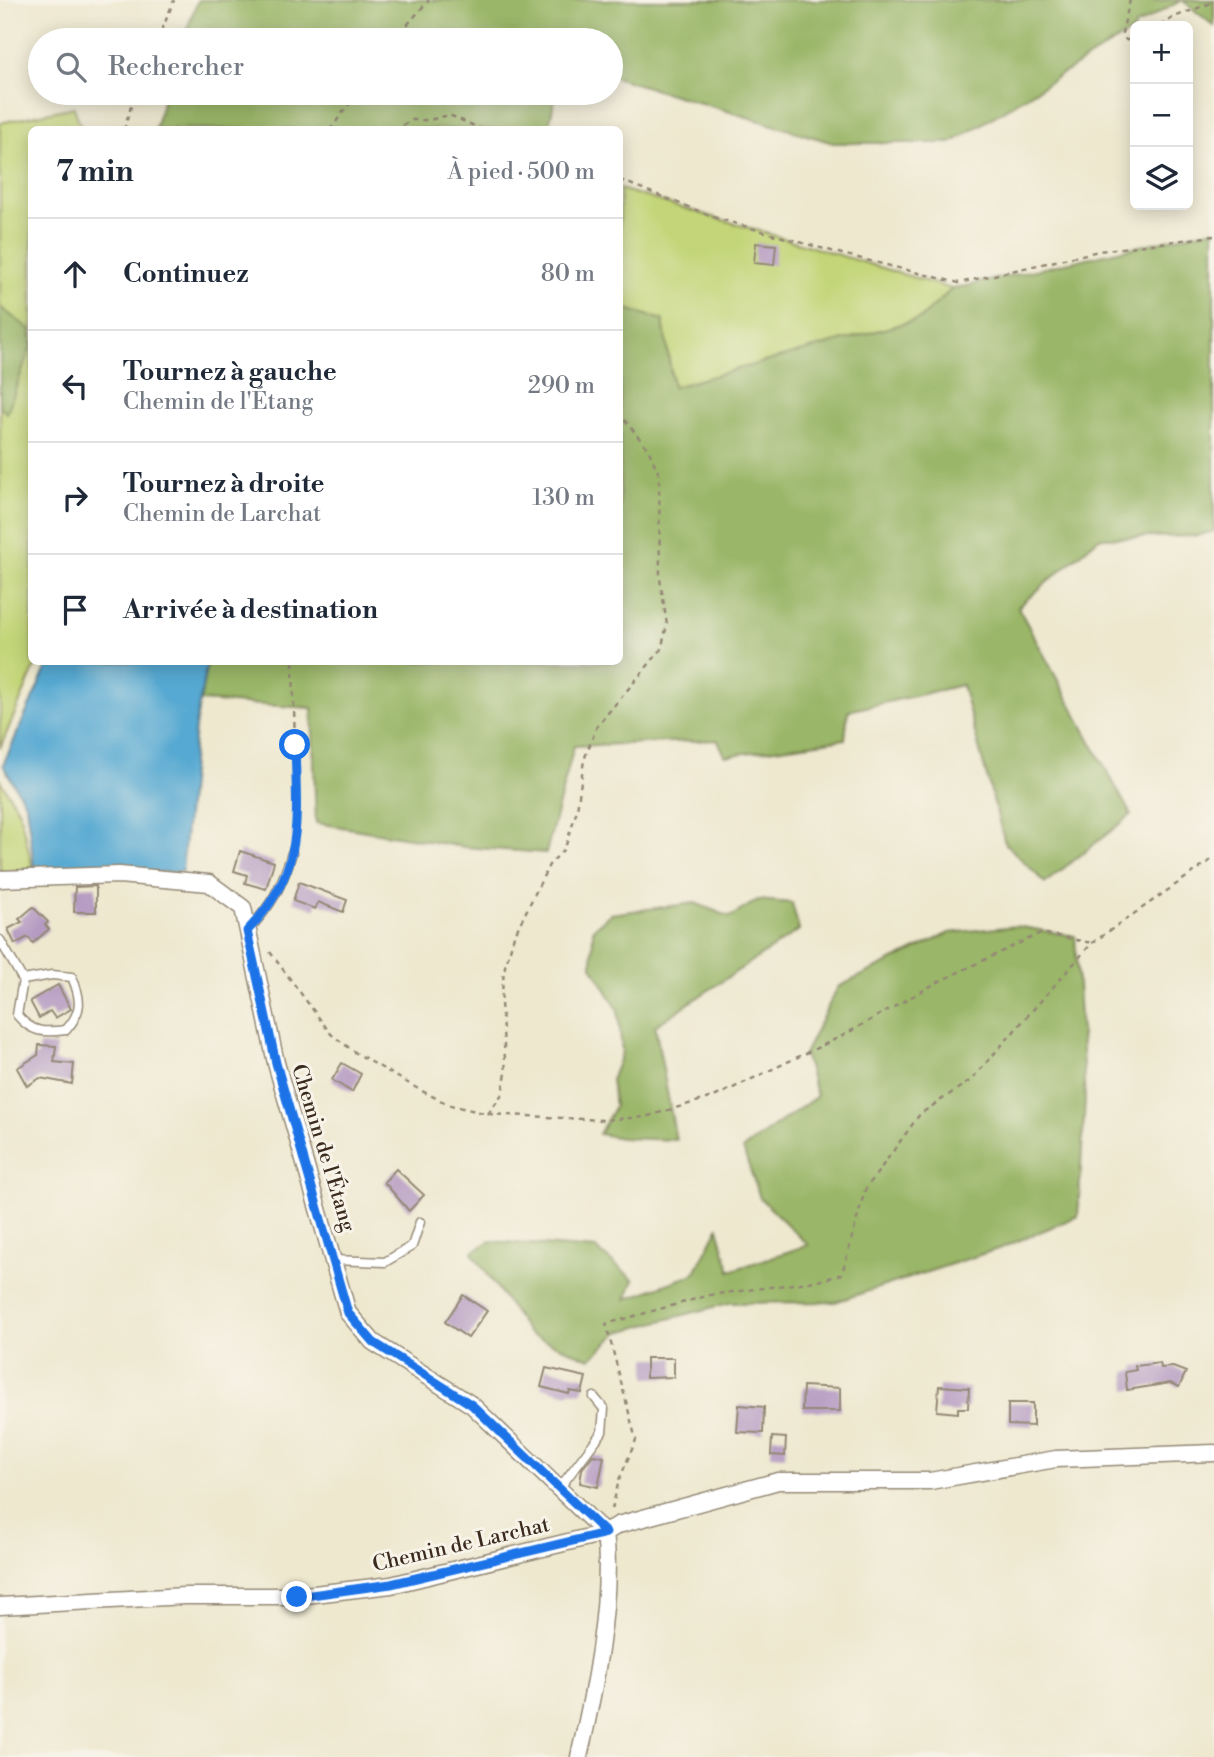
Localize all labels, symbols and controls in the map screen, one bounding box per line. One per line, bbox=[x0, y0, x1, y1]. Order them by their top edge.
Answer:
map controls bbox=[1130, 21, 1193, 210]
button: + bbox=[1130, 21, 1193, 84]
search box bbox=[28, 28, 623, 105]
icon: search bbox=[52, 48, 90, 86]
text: Rechercher bbox=[108, 51, 244, 83]
button: − bbox=[1130, 84, 1193, 147]
button: layers bbox=[1130, 147, 1193, 210]
text: 7 min bbox=[56, 153, 134, 191]
text: À pied · 500 m bbox=[448, 158, 595, 186]
icon: ahead bbox=[56, 255, 94, 293]
text: Continuez bbox=[123, 258, 249, 290]
text: 80 m bbox=[541, 260, 595, 288]
text: Tournez à gauche bbox=[123, 356, 337, 388]
icon: left bbox=[56, 367, 94, 405]
text: 290 m bbox=[528, 372, 595, 400]
text: Chemin de l'Étang bbox=[123, 388, 313, 416]
text: Tournez à droite bbox=[123, 468, 325, 500]
icon: right bbox=[56, 479, 94, 517]
text: 130 m bbox=[532, 484, 595, 512]
text: Chemin de Larchat bbox=[123, 500, 321, 528]
icon: arrive bbox=[56, 591, 94, 629]
text: Arrivée à destination bbox=[123, 594, 378, 626]
route start bbox=[279, 729, 310, 760]
street label: Chemin de l'Étang bbox=[285, 1061, 363, 1235]
street label: Chemin de Larchat bbox=[370, 1512, 553, 1578]
route end bbox=[281, 1581, 312, 1612]

